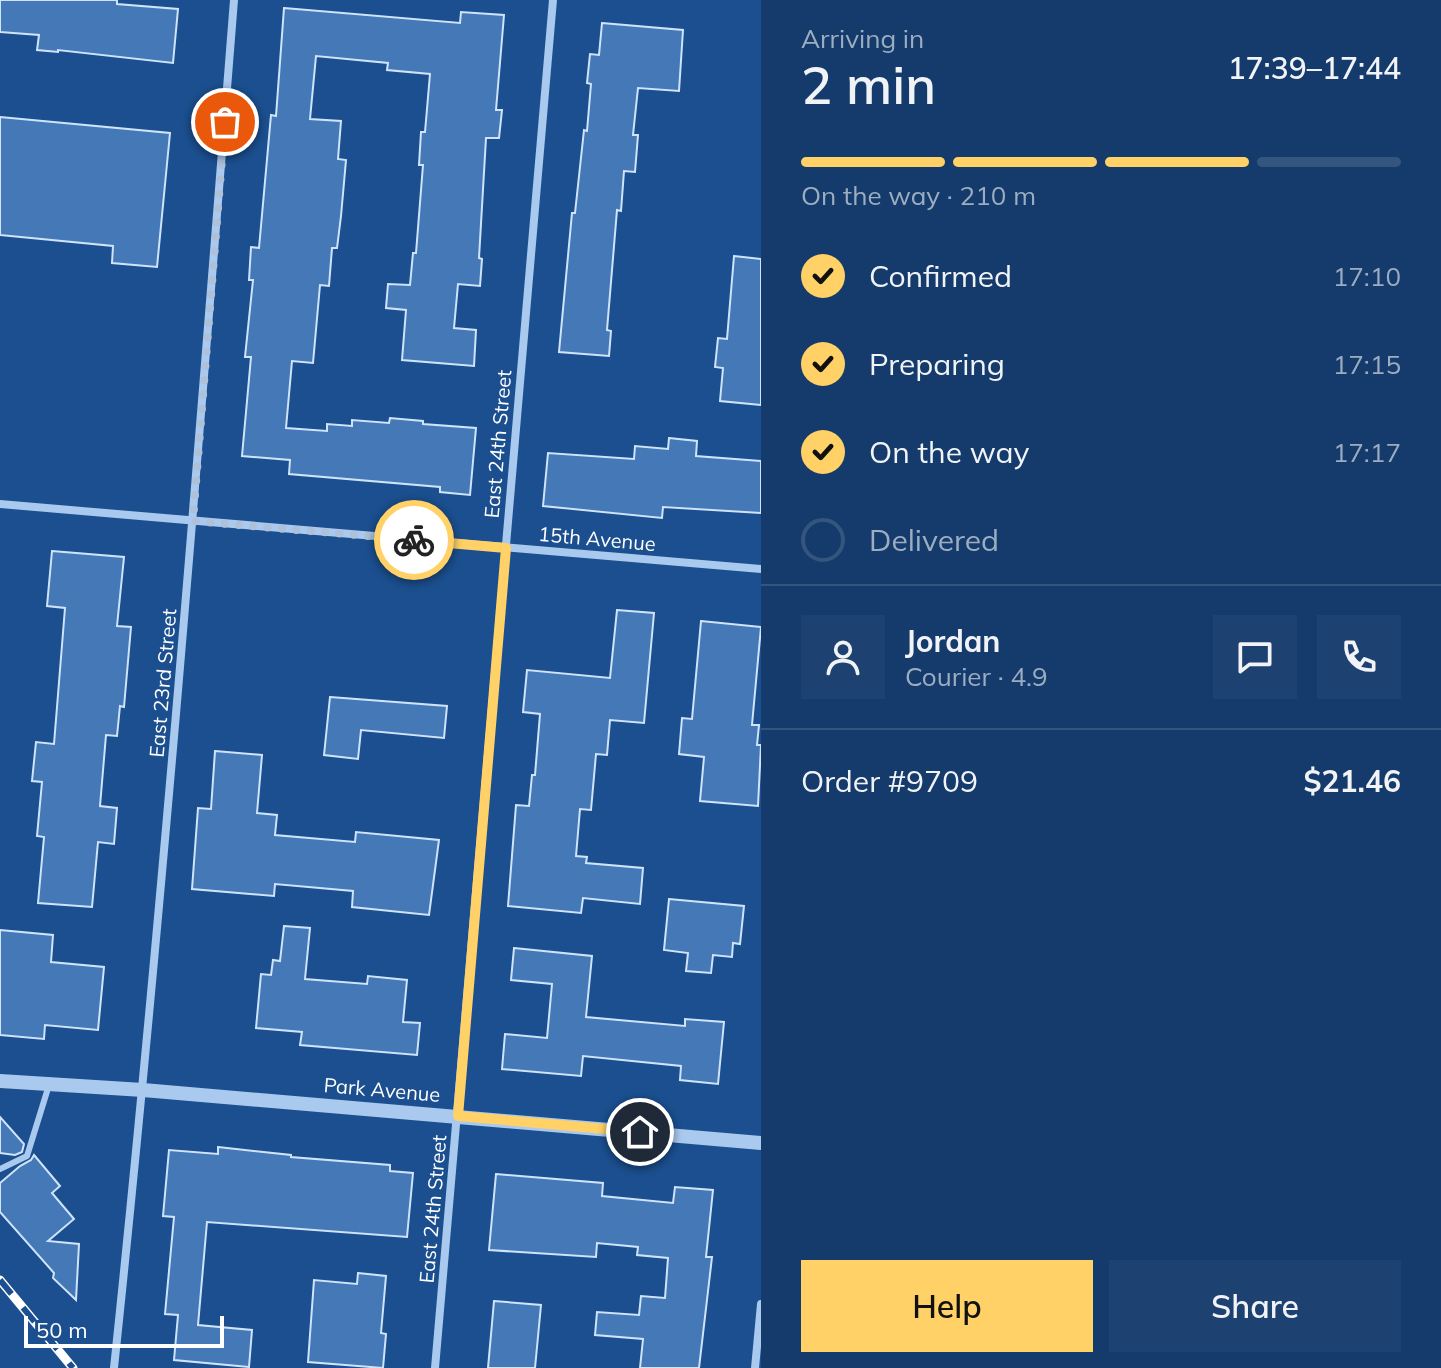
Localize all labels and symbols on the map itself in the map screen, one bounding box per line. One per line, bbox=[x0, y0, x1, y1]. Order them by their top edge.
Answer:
pin bbox=[191, 88, 259, 156]
street label: East 24th Street bbox=[479, 369, 516, 519]
courier bbox=[374, 500, 454, 580]
street label: 15th Avenue bbox=[537, 521, 657, 556]
street label: East 23rd Street bbox=[144, 607, 181, 758]
street label: Park Avenue bbox=[323, 1072, 441, 1107]
pin bbox=[606, 1098, 674, 1166]
street label: East 24th Street bbox=[414, 1134, 451, 1284]
scale bar bbox=[24, 1312, 224, 1348]

